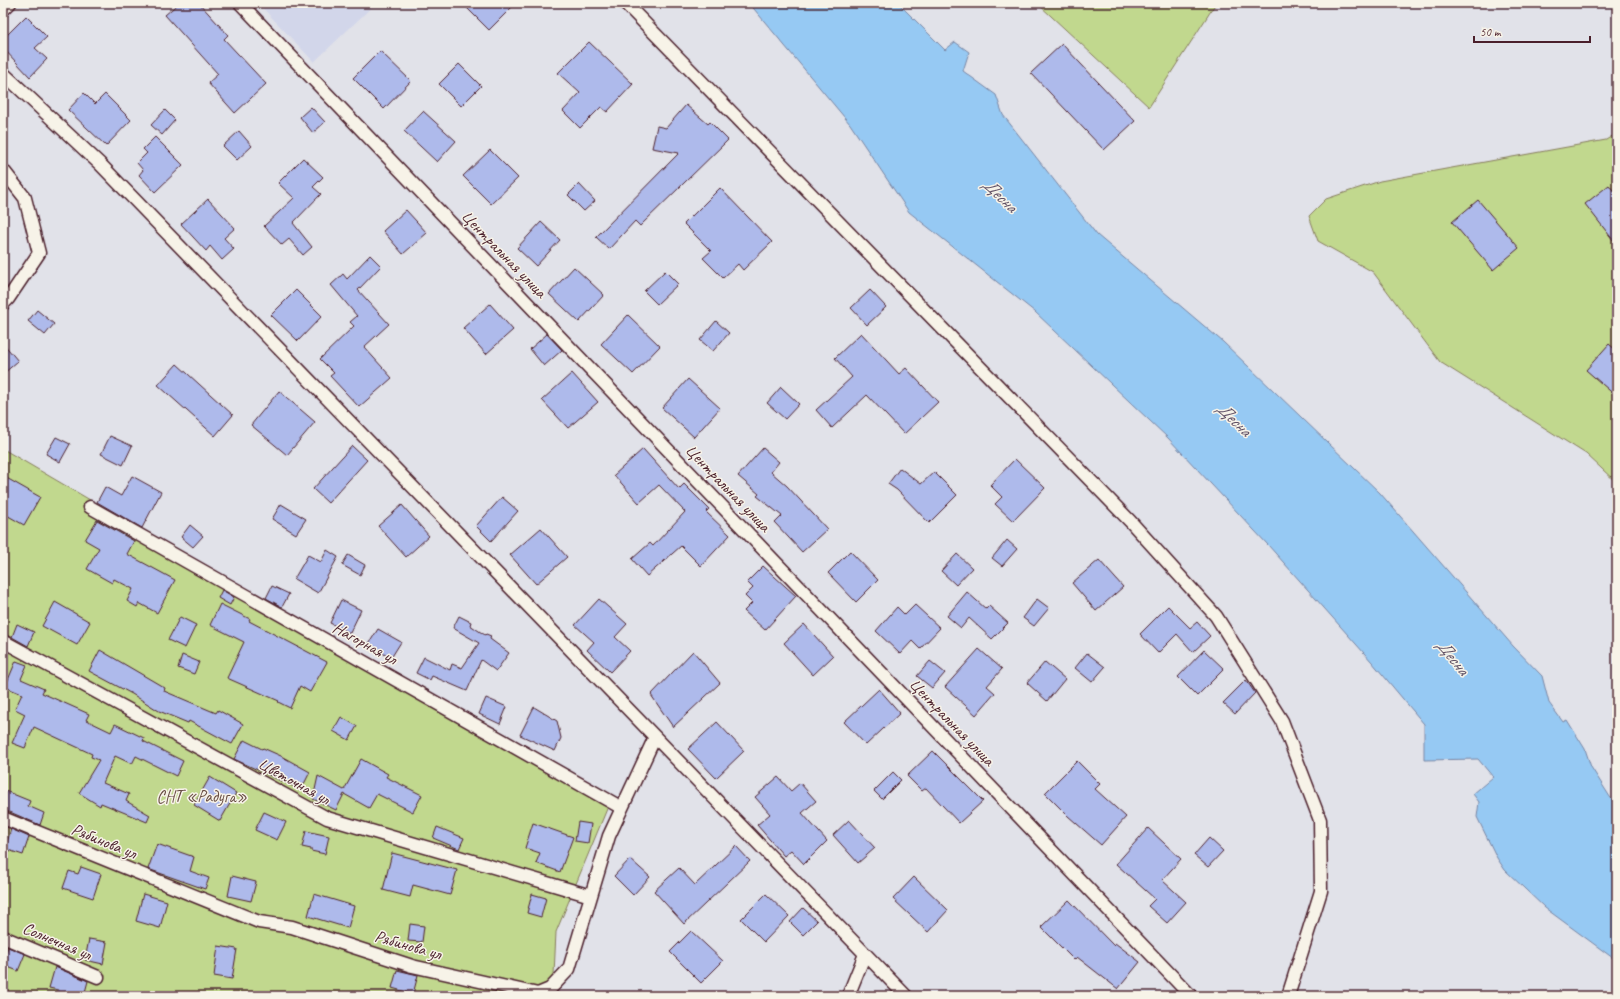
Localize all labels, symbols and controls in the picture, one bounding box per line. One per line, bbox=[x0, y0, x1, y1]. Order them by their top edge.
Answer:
scale bar bbox=[1474, 18, 1590, 44]
text: 50 m bbox=[1480, 24, 1502, 40]
water label: Десна bbox=[977, 173, 1023, 218]
street label: Центральная улица bbox=[457, 206, 552, 303]
water label: Десна bbox=[1211, 397, 1257, 442]
street label: Центральная улица bbox=[681, 440, 776, 537]
street label: Нагорная ул bbox=[329, 617, 402, 670]
water label: Десна bbox=[1431, 634, 1475, 681]
street label: Центральная улица bbox=[905, 674, 1000, 771]
street label: Цветочная ул bbox=[255, 753, 334, 810]
park label: СНТ «Радуга» bbox=[157, 786, 247, 807]
street label: Рябинова ул bbox=[68, 818, 141, 864]
street label: Солнечная ул bbox=[20, 917, 95, 965]
street label: Рябинова ул bbox=[372, 925, 445, 965]

